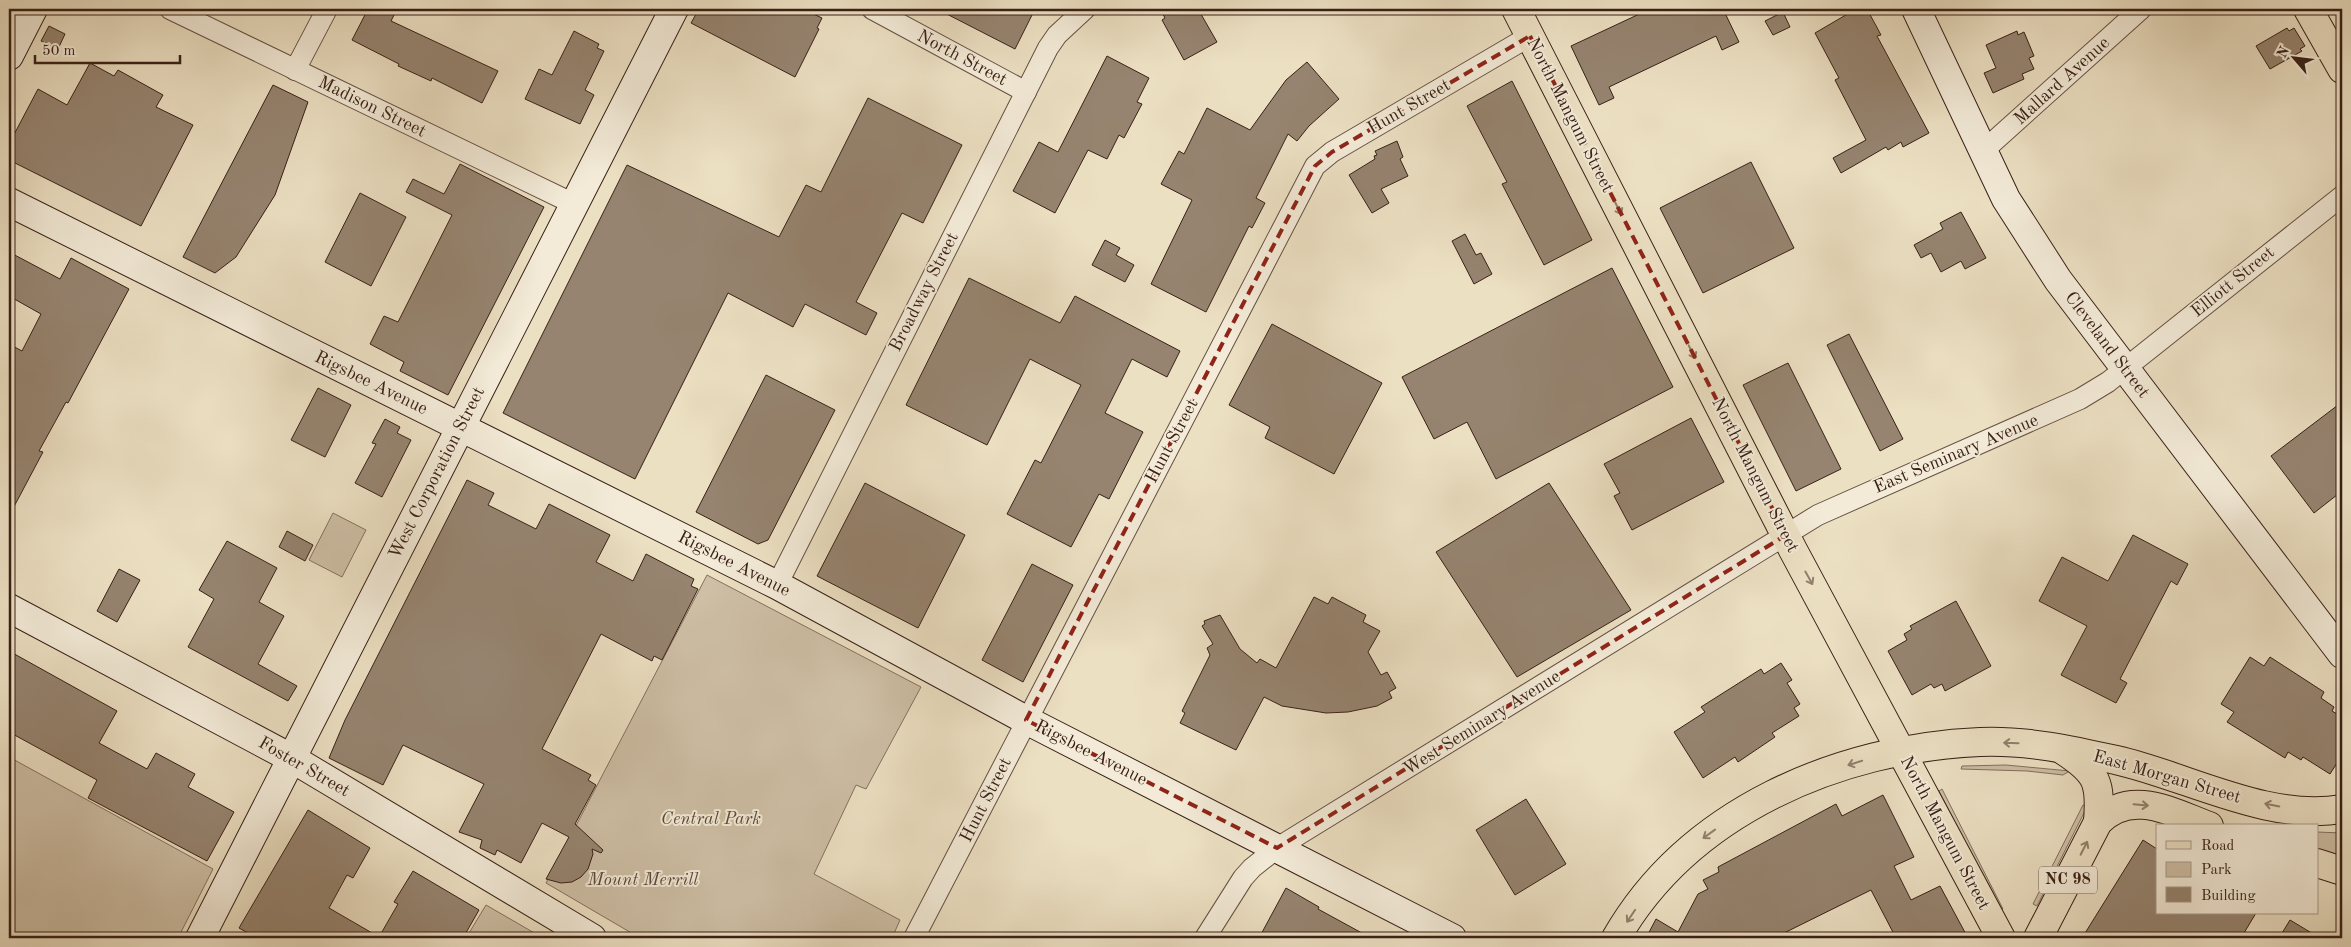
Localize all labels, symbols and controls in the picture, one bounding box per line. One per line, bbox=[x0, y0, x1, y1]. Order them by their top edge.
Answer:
street label: North Street bbox=[914, 27, 1010, 89]
scale bar bbox=[35, 32, 180, 64]
north arrow bbox=[2268, 32, 2318, 82]
street label: Mallard Avenue bbox=[2011, 34, 2113, 128]
street label: North Mangum Street bbox=[1523, 35, 1617, 195]
text: 50 m bbox=[42, 44, 76, 59]
text: N bbox=[2275, 44, 2292, 60]
street label: Madison Street bbox=[315, 73, 429, 141]
street label: Hunt Street bbox=[1364, 76, 1454, 138]
one-way arrow bbox=[1614, 200, 1623, 215]
street label: Broadway Street bbox=[886, 229, 962, 355]
street label: Elliott Street bbox=[2188, 243, 2278, 321]
street label: Cleveland Street bbox=[2061, 289, 2153, 401]
one-way arrow bbox=[1687, 345, 1697, 360]
street label: Rigsbee Avenue bbox=[312, 348, 430, 418]
street label: West Corporation Street bbox=[386, 384, 488, 562]
street label: North Mangum Street bbox=[1708, 395, 1802, 555]
street label: Hunt Street bbox=[1142, 396, 1202, 486]
street label: East Seminary Avenue bbox=[1871, 411, 2041, 497]
street label: Rigsbee Avenue bbox=[675, 528, 793, 600]
one-way arrow bbox=[1804, 570, 1814, 585]
street label: West Seminary Avenue bbox=[1400, 667, 1564, 779]
street label: Rigsbee Avenue bbox=[1032, 717, 1150, 789]
street label: Foster Street bbox=[255, 734, 353, 800]
one-way arrow bbox=[2003, 739, 2019, 748]
street label: East Morgan Street bbox=[2091, 747, 2243, 807]
street label: North Mangum Street bbox=[1897, 753, 1993, 913]
street label: Hunt Street bbox=[957, 755, 1015, 845]
one-way arrow bbox=[1847, 759, 1863, 769]
one-way arrow bbox=[2133, 800, 2149, 810]
one-way arrow bbox=[2265, 800, 2281, 810]
park label: Central Park bbox=[661, 810, 761, 828]
legend bbox=[2156, 824, 2318, 914]
one-way arrow bbox=[1703, 828, 1716, 839]
text: Road bbox=[2201, 839, 2235, 854]
one-way arrow bbox=[2079, 841, 2089, 856]
text: Park bbox=[2201, 863, 2232, 878]
road number: NC 98 bbox=[2039, 866, 2097, 894]
park label: Mount Merrill bbox=[586, 871, 699, 889]
text: Building bbox=[2201, 889, 2256, 904]
one-way arrow bbox=[1626, 909, 1636, 923]

